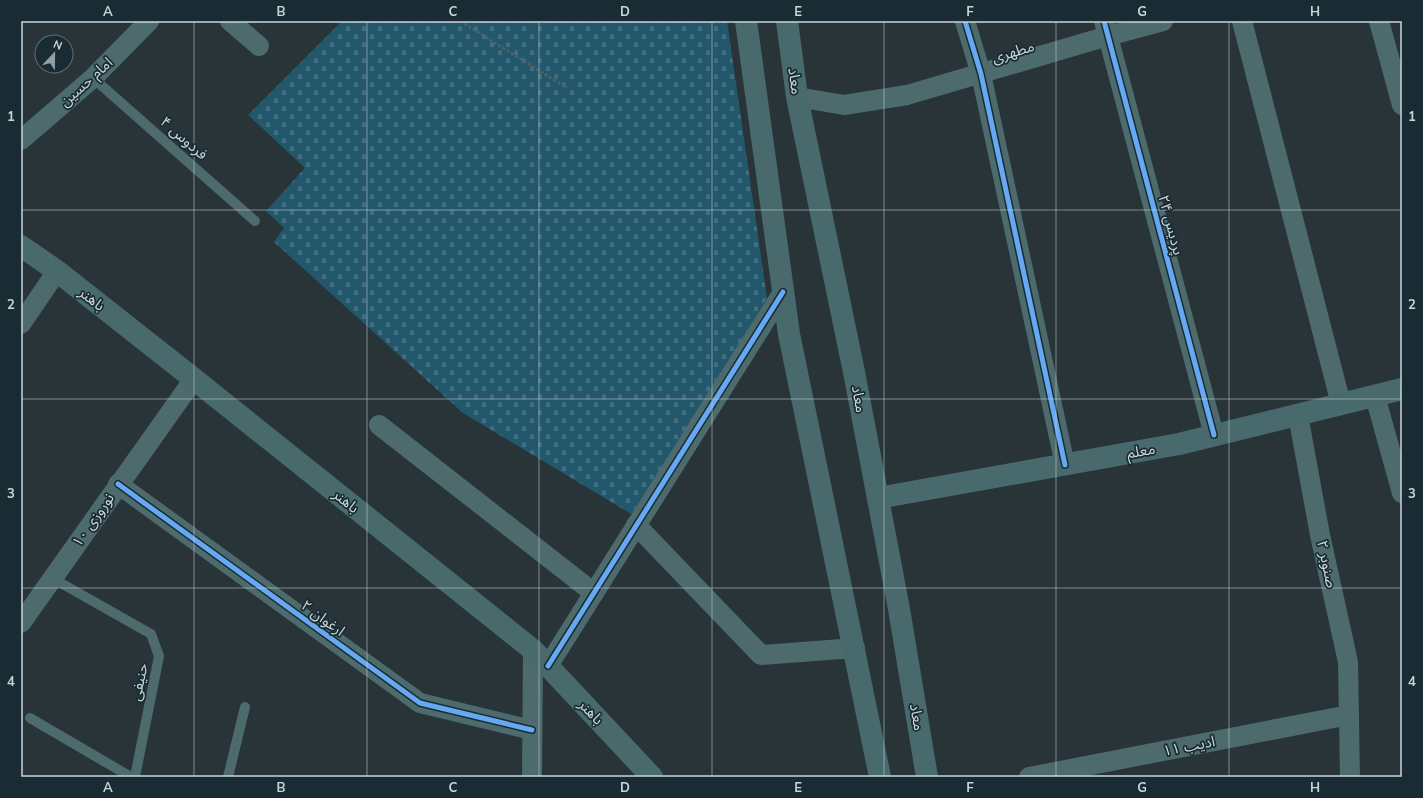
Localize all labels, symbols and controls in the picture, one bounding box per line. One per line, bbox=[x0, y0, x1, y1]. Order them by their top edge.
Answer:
text: A bbox=[103, 3, 113, 19]
text: B bbox=[277, 3, 286, 19]
text: C bbox=[449, 3, 458, 19]
text: D bbox=[620, 3, 630, 19]
text: E bbox=[794, 3, 802, 19]
text: F bbox=[966, 3, 974, 19]
text: G bbox=[1137, 3, 1147, 19]
text: H bbox=[1310, 3, 1320, 19]
north arrow bbox=[34, 34, 74, 74]
street label: مطهری bbox=[989, 36, 1036, 67]
text: N bbox=[51, 37, 64, 53]
street label: امام حسین bbox=[55, 53, 118, 112]
street label: معاد bbox=[784, 66, 807, 96]
text: 1 bbox=[7, 108, 15, 124]
text: 1 bbox=[1408, 108, 1416, 124]
street label: فردوس ۴ bbox=[157, 112, 212, 164]
street label: پردیس ۲۴ bbox=[1153, 193, 1189, 257]
street label: باهنر bbox=[75, 282, 109, 315]
text: 2 bbox=[7, 296, 15, 312]
text: 2 bbox=[1408, 296, 1416, 312]
street label: معاد bbox=[848, 384, 871, 414]
street label: معلم bbox=[1125, 439, 1157, 464]
street label: باهنر bbox=[329, 484, 363, 517]
text: 3 bbox=[7, 485, 15, 501]
text: 3 bbox=[1408, 485, 1416, 501]
street label: نوروزی ۱۰ bbox=[67, 489, 118, 550]
street label: صنوبر ۲ bbox=[1313, 538, 1342, 589]
street label: ارغوان ۲ bbox=[298, 595, 349, 640]
street label: حنیفی bbox=[125, 661, 152, 702]
text: 4 bbox=[7, 673, 15, 689]
text: 4 bbox=[1408, 673, 1416, 689]
street label: باهنر bbox=[574, 694, 608, 728]
street label: معاد bbox=[906, 702, 929, 732]
street label: ادیب ۱۱ bbox=[1161, 731, 1217, 760]
text: A bbox=[103, 779, 113, 795]
text: B bbox=[277, 779, 286, 795]
text: C bbox=[449, 779, 458, 795]
text: D bbox=[620, 779, 630, 795]
text: E bbox=[794, 779, 802, 795]
text: F bbox=[966, 779, 974, 795]
text: G bbox=[1137, 779, 1147, 795]
text: H bbox=[1310, 779, 1320, 795]

